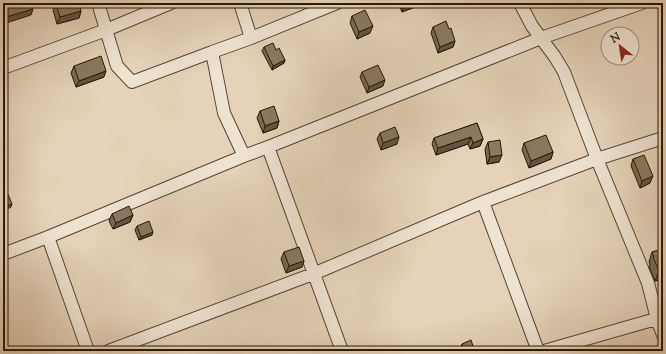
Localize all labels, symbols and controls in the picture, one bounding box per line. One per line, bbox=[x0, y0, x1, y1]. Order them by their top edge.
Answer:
north arrow bbox=[600, 26, 640, 66]
text: N bbox=[607, 29, 623, 48]

